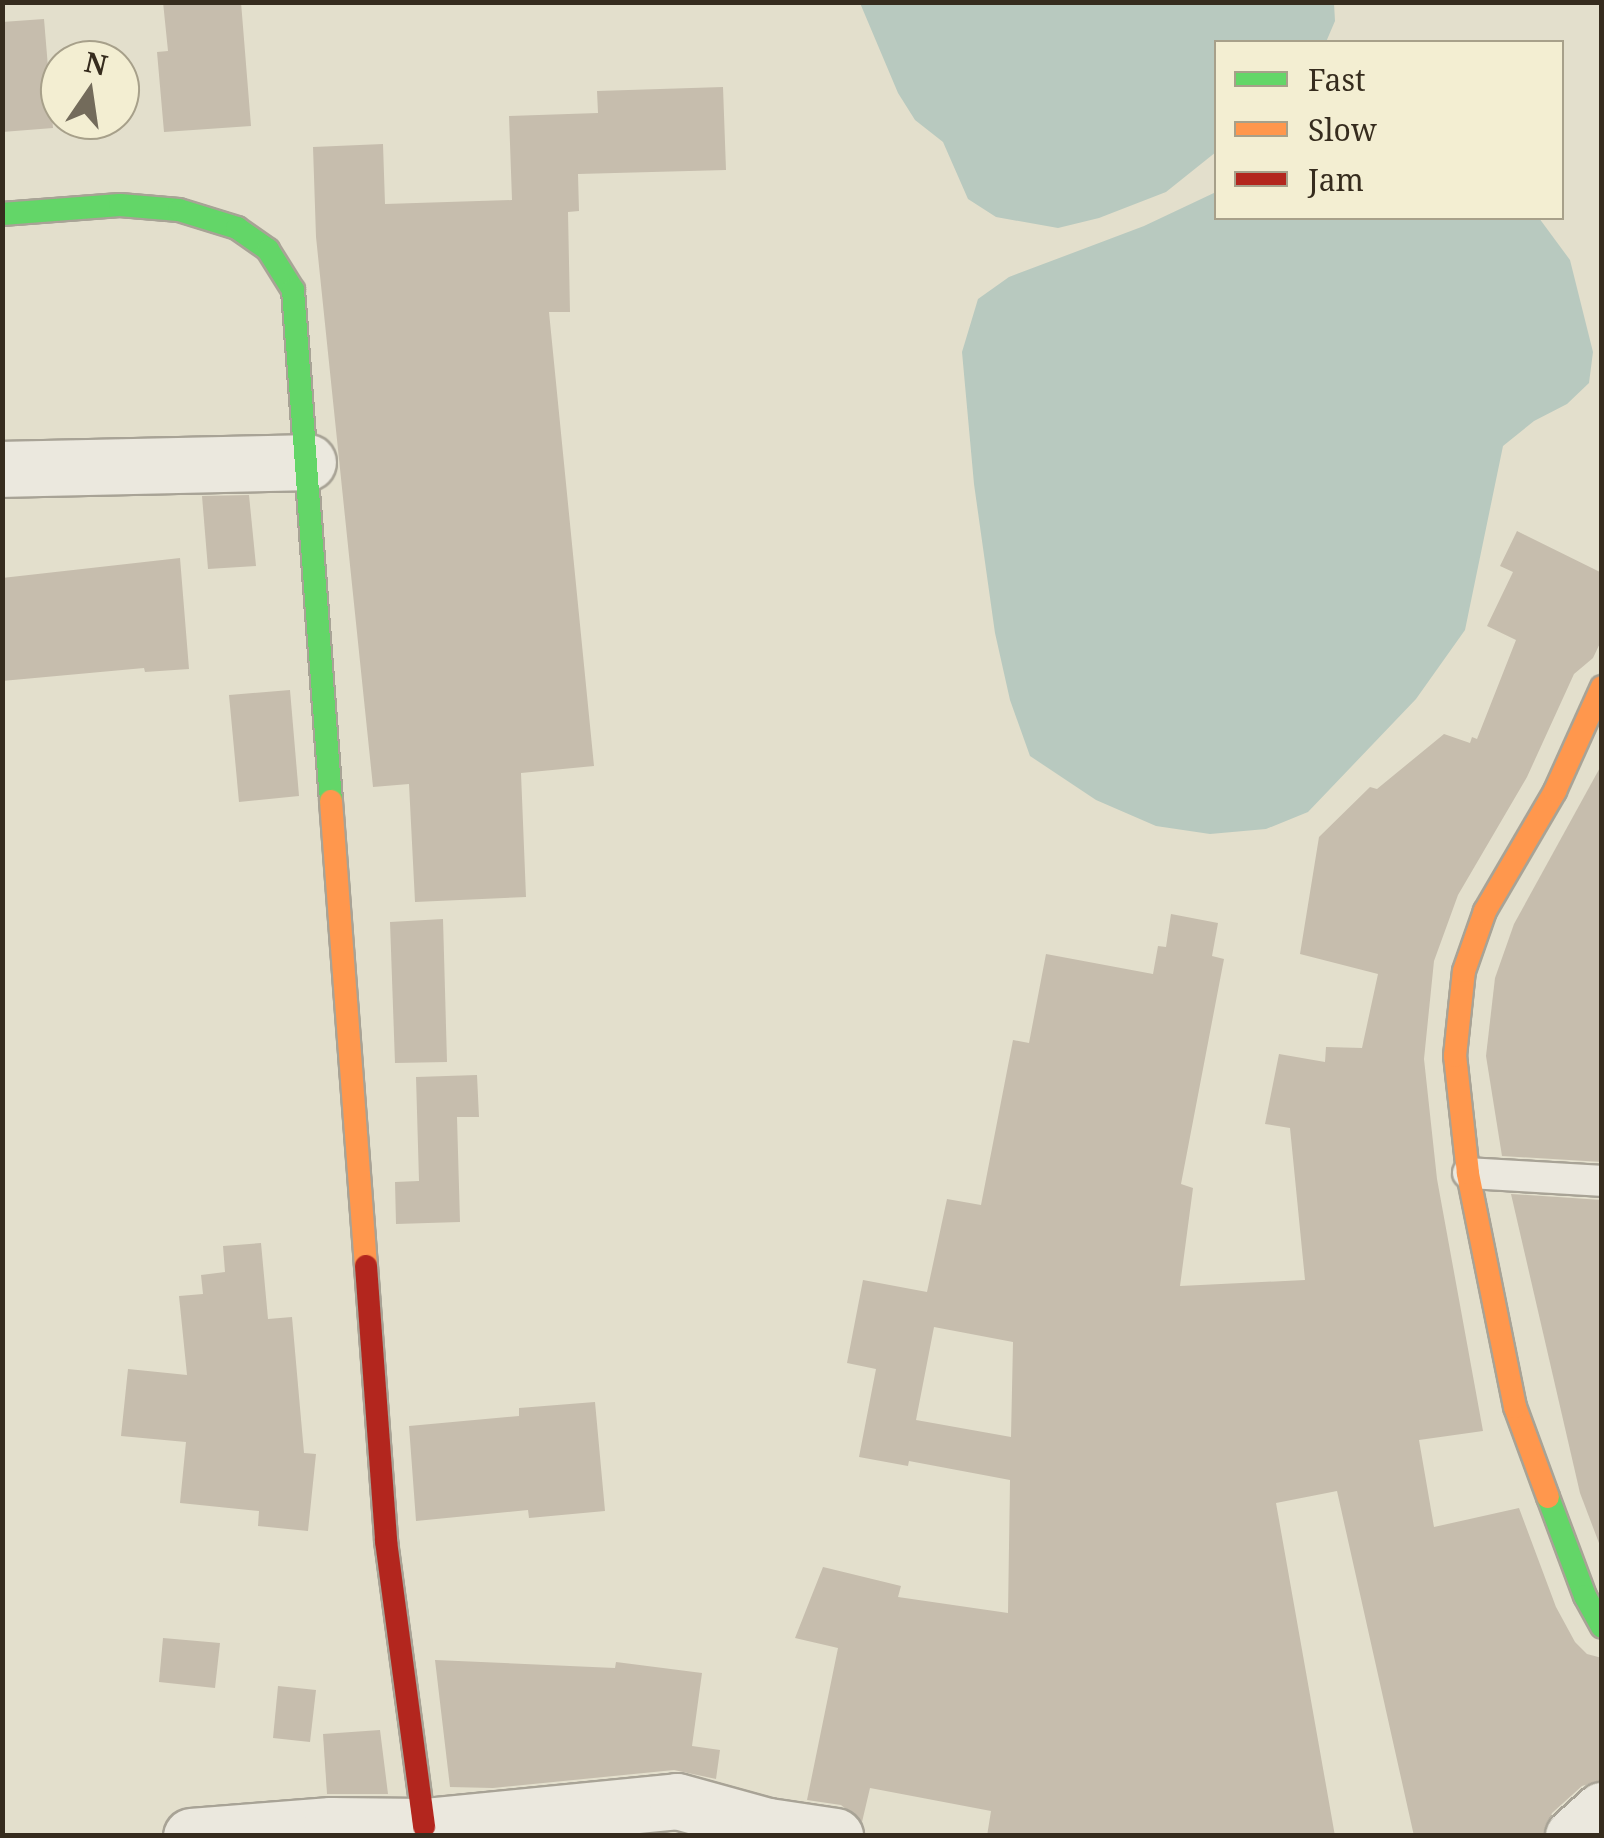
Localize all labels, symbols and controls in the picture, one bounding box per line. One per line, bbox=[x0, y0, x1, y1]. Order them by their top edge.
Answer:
north arrow bbox=[40, 40, 140, 140]
legend bbox=[1214, 40, 1564, 220]
text: N bbox=[81, 42, 111, 84]
text: Fast bbox=[1308, 59, 1365, 100]
text: Slow bbox=[1308, 109, 1377, 150]
text: Jam bbox=[1308, 159, 1364, 200]

